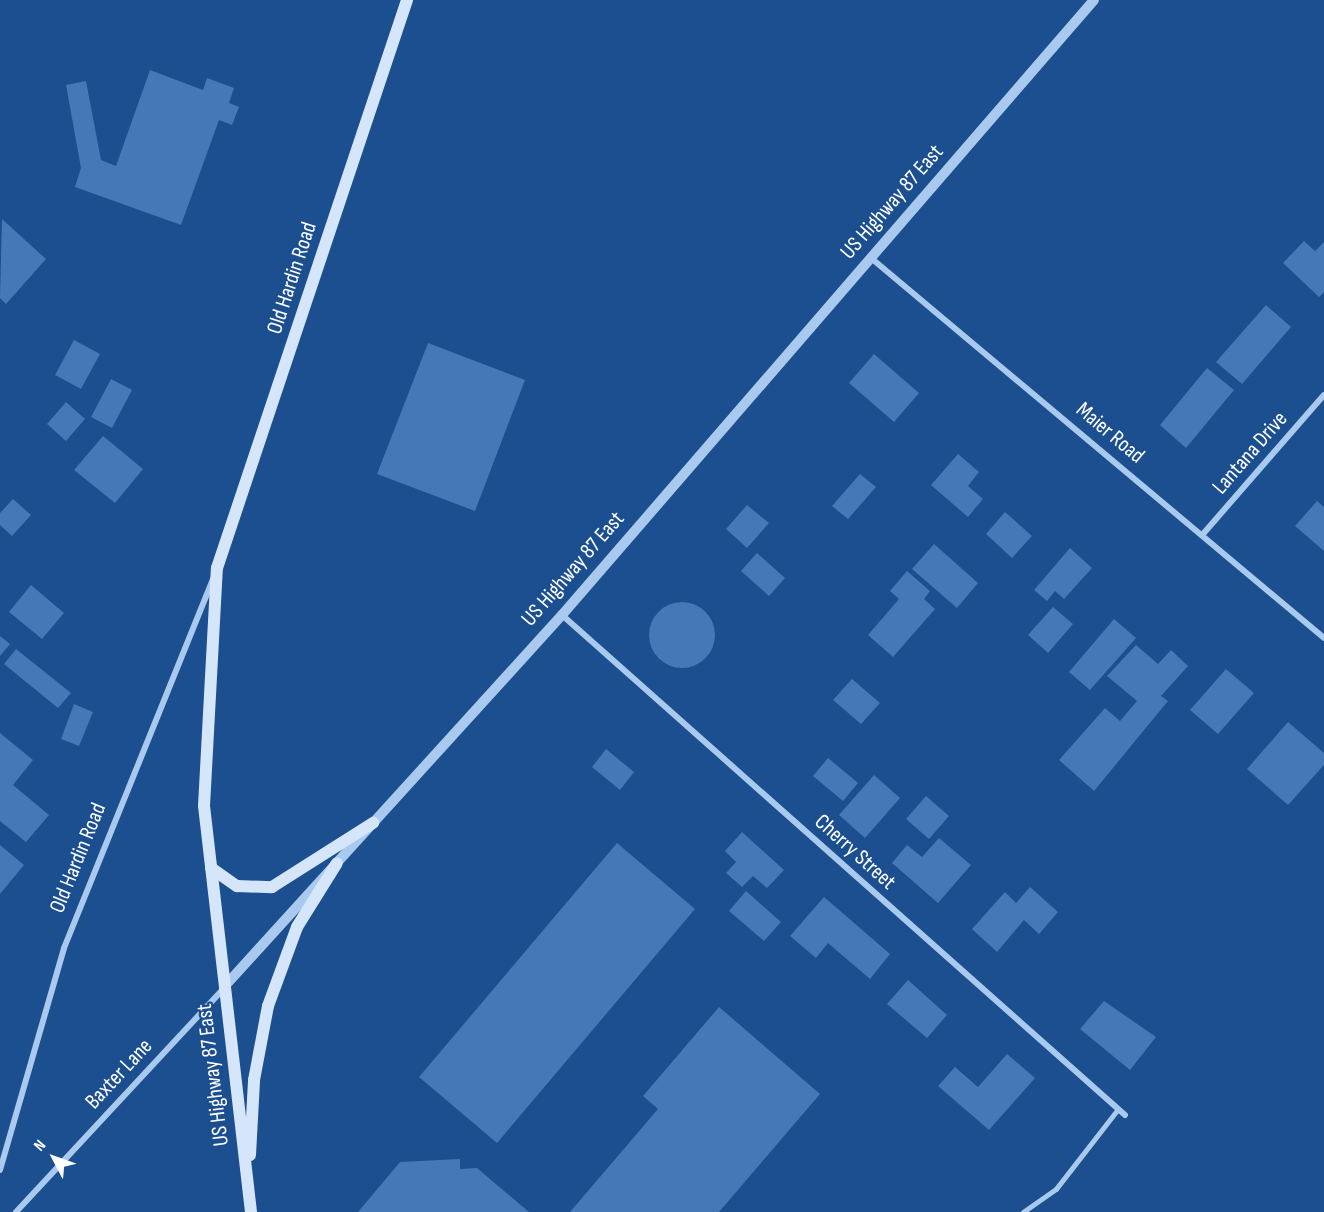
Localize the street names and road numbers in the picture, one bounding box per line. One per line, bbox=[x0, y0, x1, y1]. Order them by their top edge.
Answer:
street label: US Highway 87 East bbox=[835, 139, 949, 265]
street label: Old Hardin Road bbox=[262, 219, 322, 337]
street label: Maier Road bbox=[1071, 397, 1149, 469]
street label: Lantana Drive bbox=[1207, 406, 1293, 500]
street label: US Highway 87 East bbox=[516, 506, 630, 632]
street label: Old Hardin Road bbox=[44, 799, 112, 917]
street label: Cherry Street bbox=[809, 809, 901, 895]
street label: US Highway 87 East bbox=[191, 1002, 235, 1148]
street label: Baxter Lane bbox=[80, 1033, 158, 1115]

